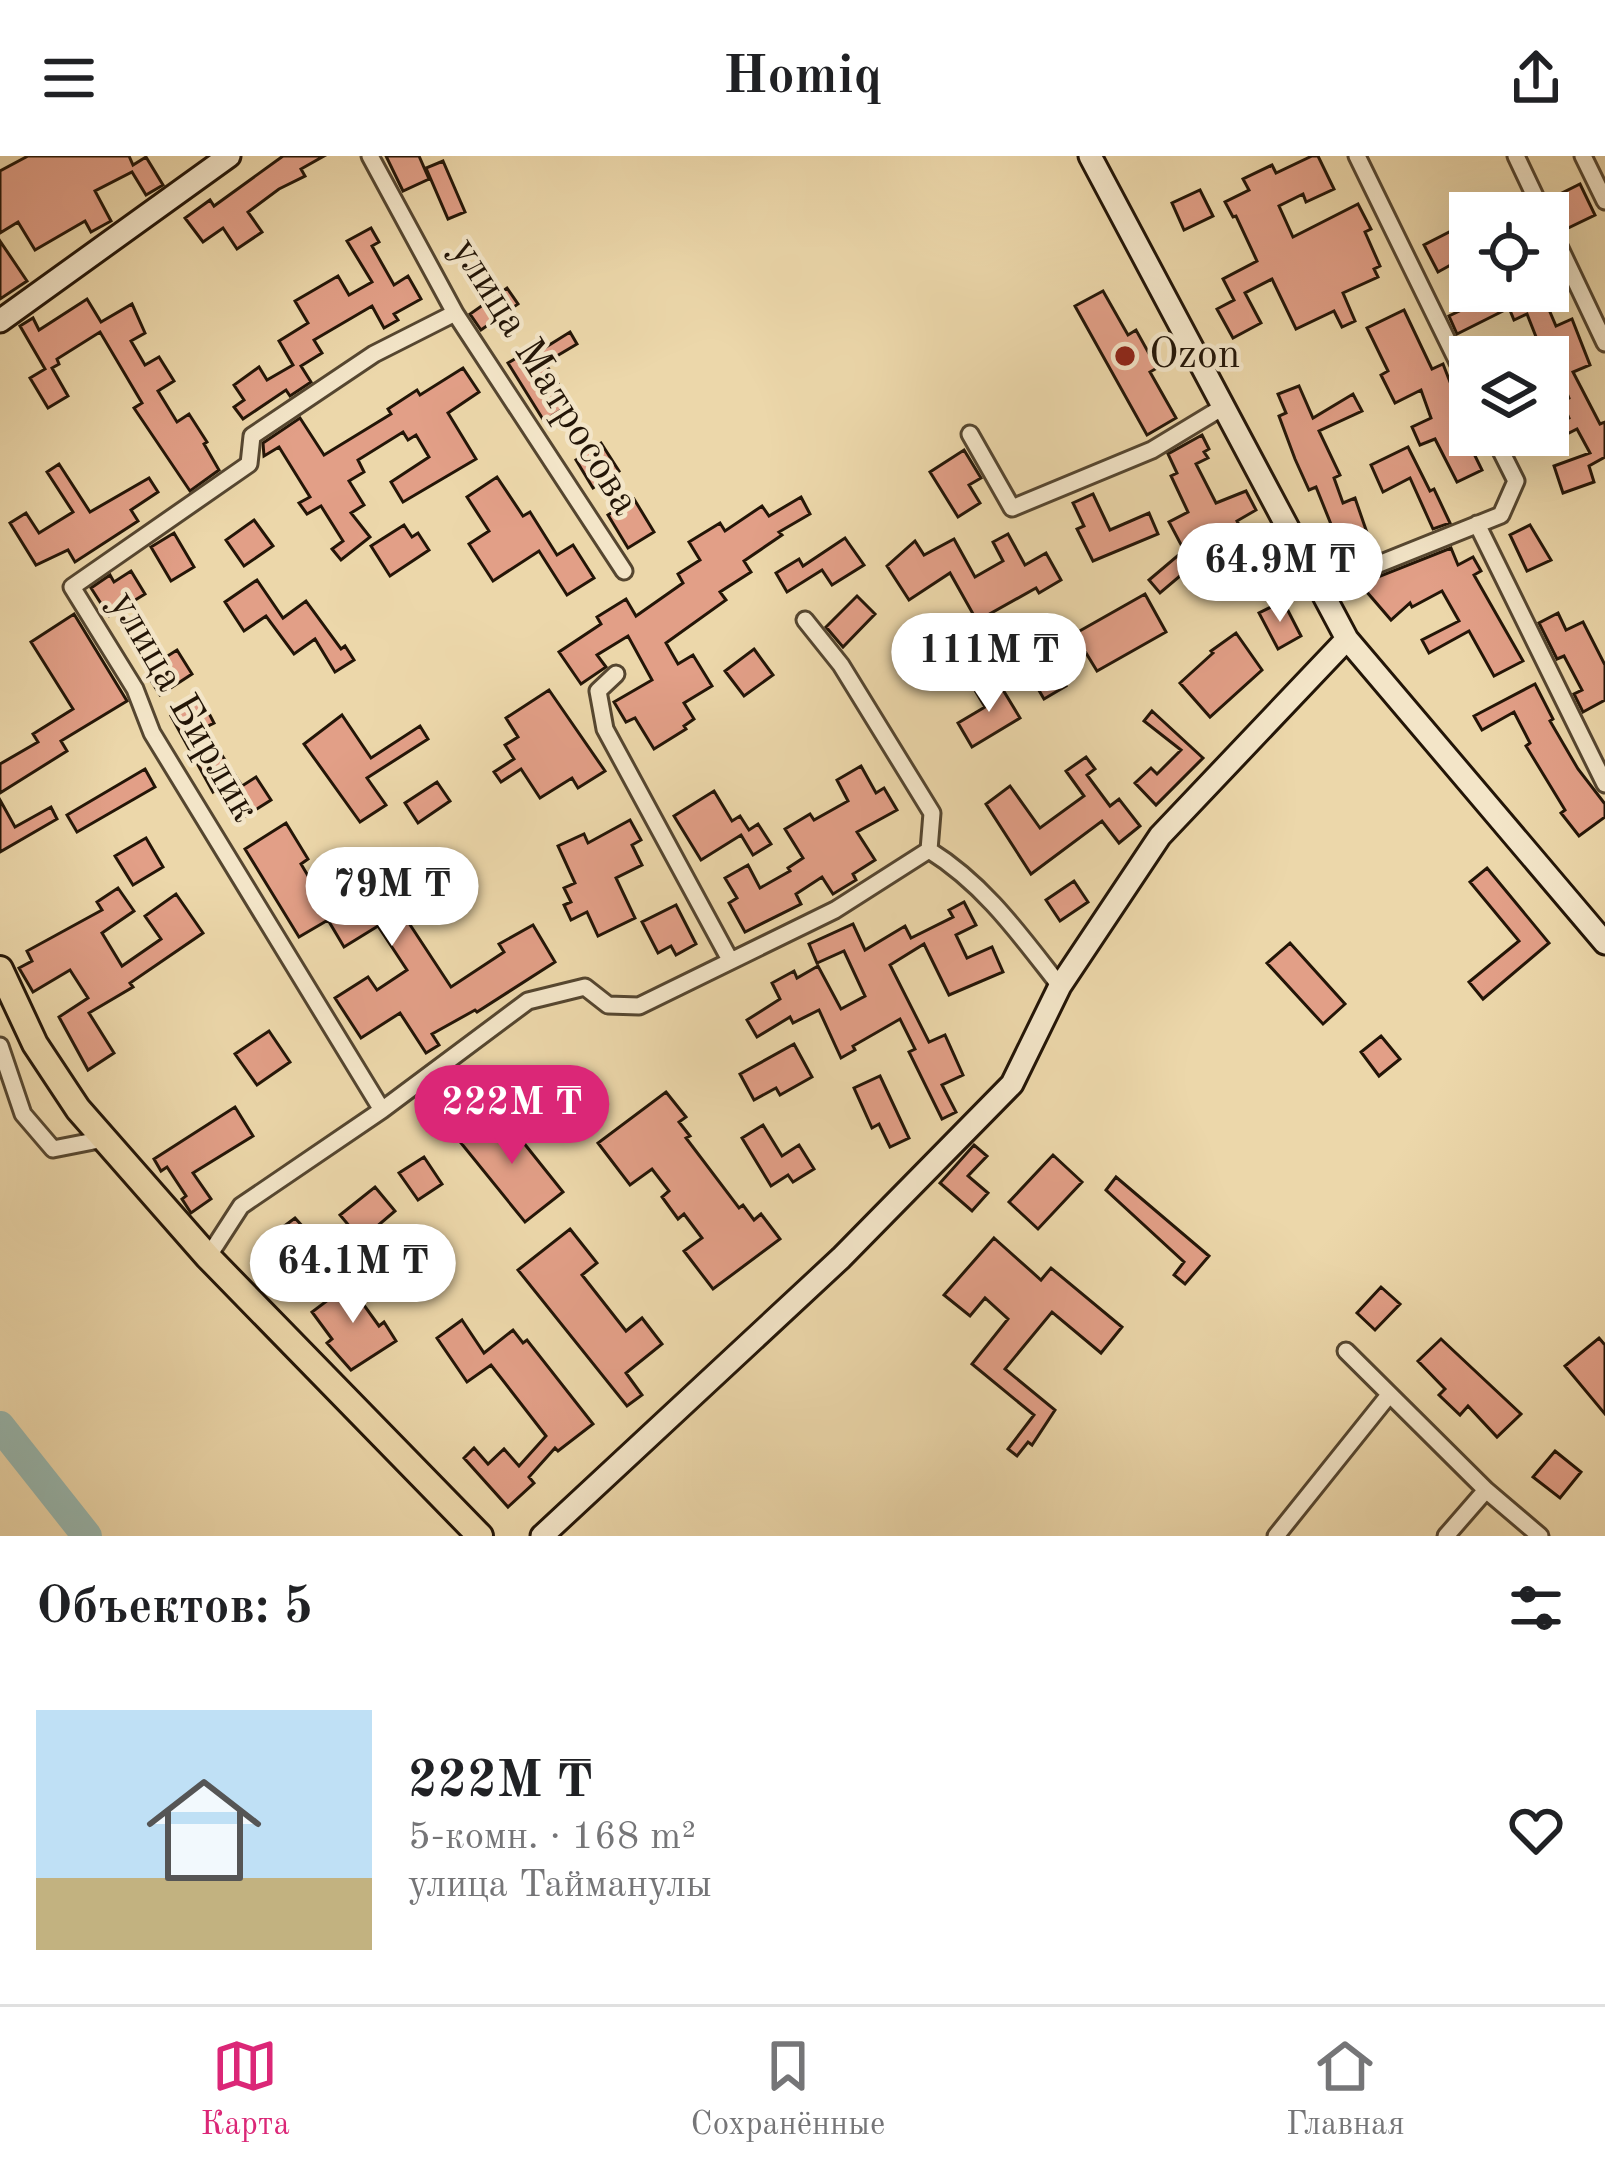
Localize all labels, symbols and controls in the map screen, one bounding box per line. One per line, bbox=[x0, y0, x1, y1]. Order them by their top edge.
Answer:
icon: menu bbox=[36, 45, 102, 111]
icon: share bbox=[1503, 45, 1569, 111]
text: Homiq bbox=[723, 51, 882, 105]
map controls bbox=[1449, 192, 1569, 456]
button: locate bbox=[1449, 192, 1569, 312]
street label: улица Матросова bbox=[442, 231, 646, 523]
place label: Ozon bbox=[1149, 335, 1240, 377]
button: layers bbox=[1449, 336, 1569, 456]
marker: Ozon bbox=[1112, 343, 1138, 369]
pin: 64.9M ₸ bbox=[1169, 523, 1391, 625]
text: 64.9M ₸ bbox=[1204, 542, 1356, 581]
street label: улица Бирлик bbox=[100, 585, 266, 829]
pin: 111M ₸ bbox=[891, 613, 1087, 715]
text: 111M ₸ bbox=[918, 632, 1060, 671]
pin: 79M ₸ bbox=[308, 847, 476, 949]
text: 79M ₸ bbox=[333, 866, 451, 905]
pin: 222M ₸ bbox=[414, 1065, 610, 1167]
text: 222M ₸ bbox=[441, 1084, 583, 1123]
pin: 64.1M ₸ bbox=[242, 1224, 464, 1326]
text: 64.1M ₸ bbox=[277, 1243, 429, 1282]
icon: filters bbox=[1503, 1575, 1569, 1641]
text: Объектов: 5 bbox=[36, 1583, 313, 1634]
text: 222M ₸ bbox=[408, 1757, 593, 1808]
icon: home bbox=[132, 1758, 276, 1902]
icon: heart bbox=[1503, 1797, 1569, 1863]
text: 5-комн. · 168 m² bbox=[408, 1818, 696, 1857]
text: улица Тайманулы bbox=[408, 1866, 712, 1905]
tab: Карта bbox=[200, 2033, 290, 2146]
tab: Сохранённые bbox=[691, 2033, 885, 2146]
tab: Главная bbox=[1286, 2033, 1405, 2146]

